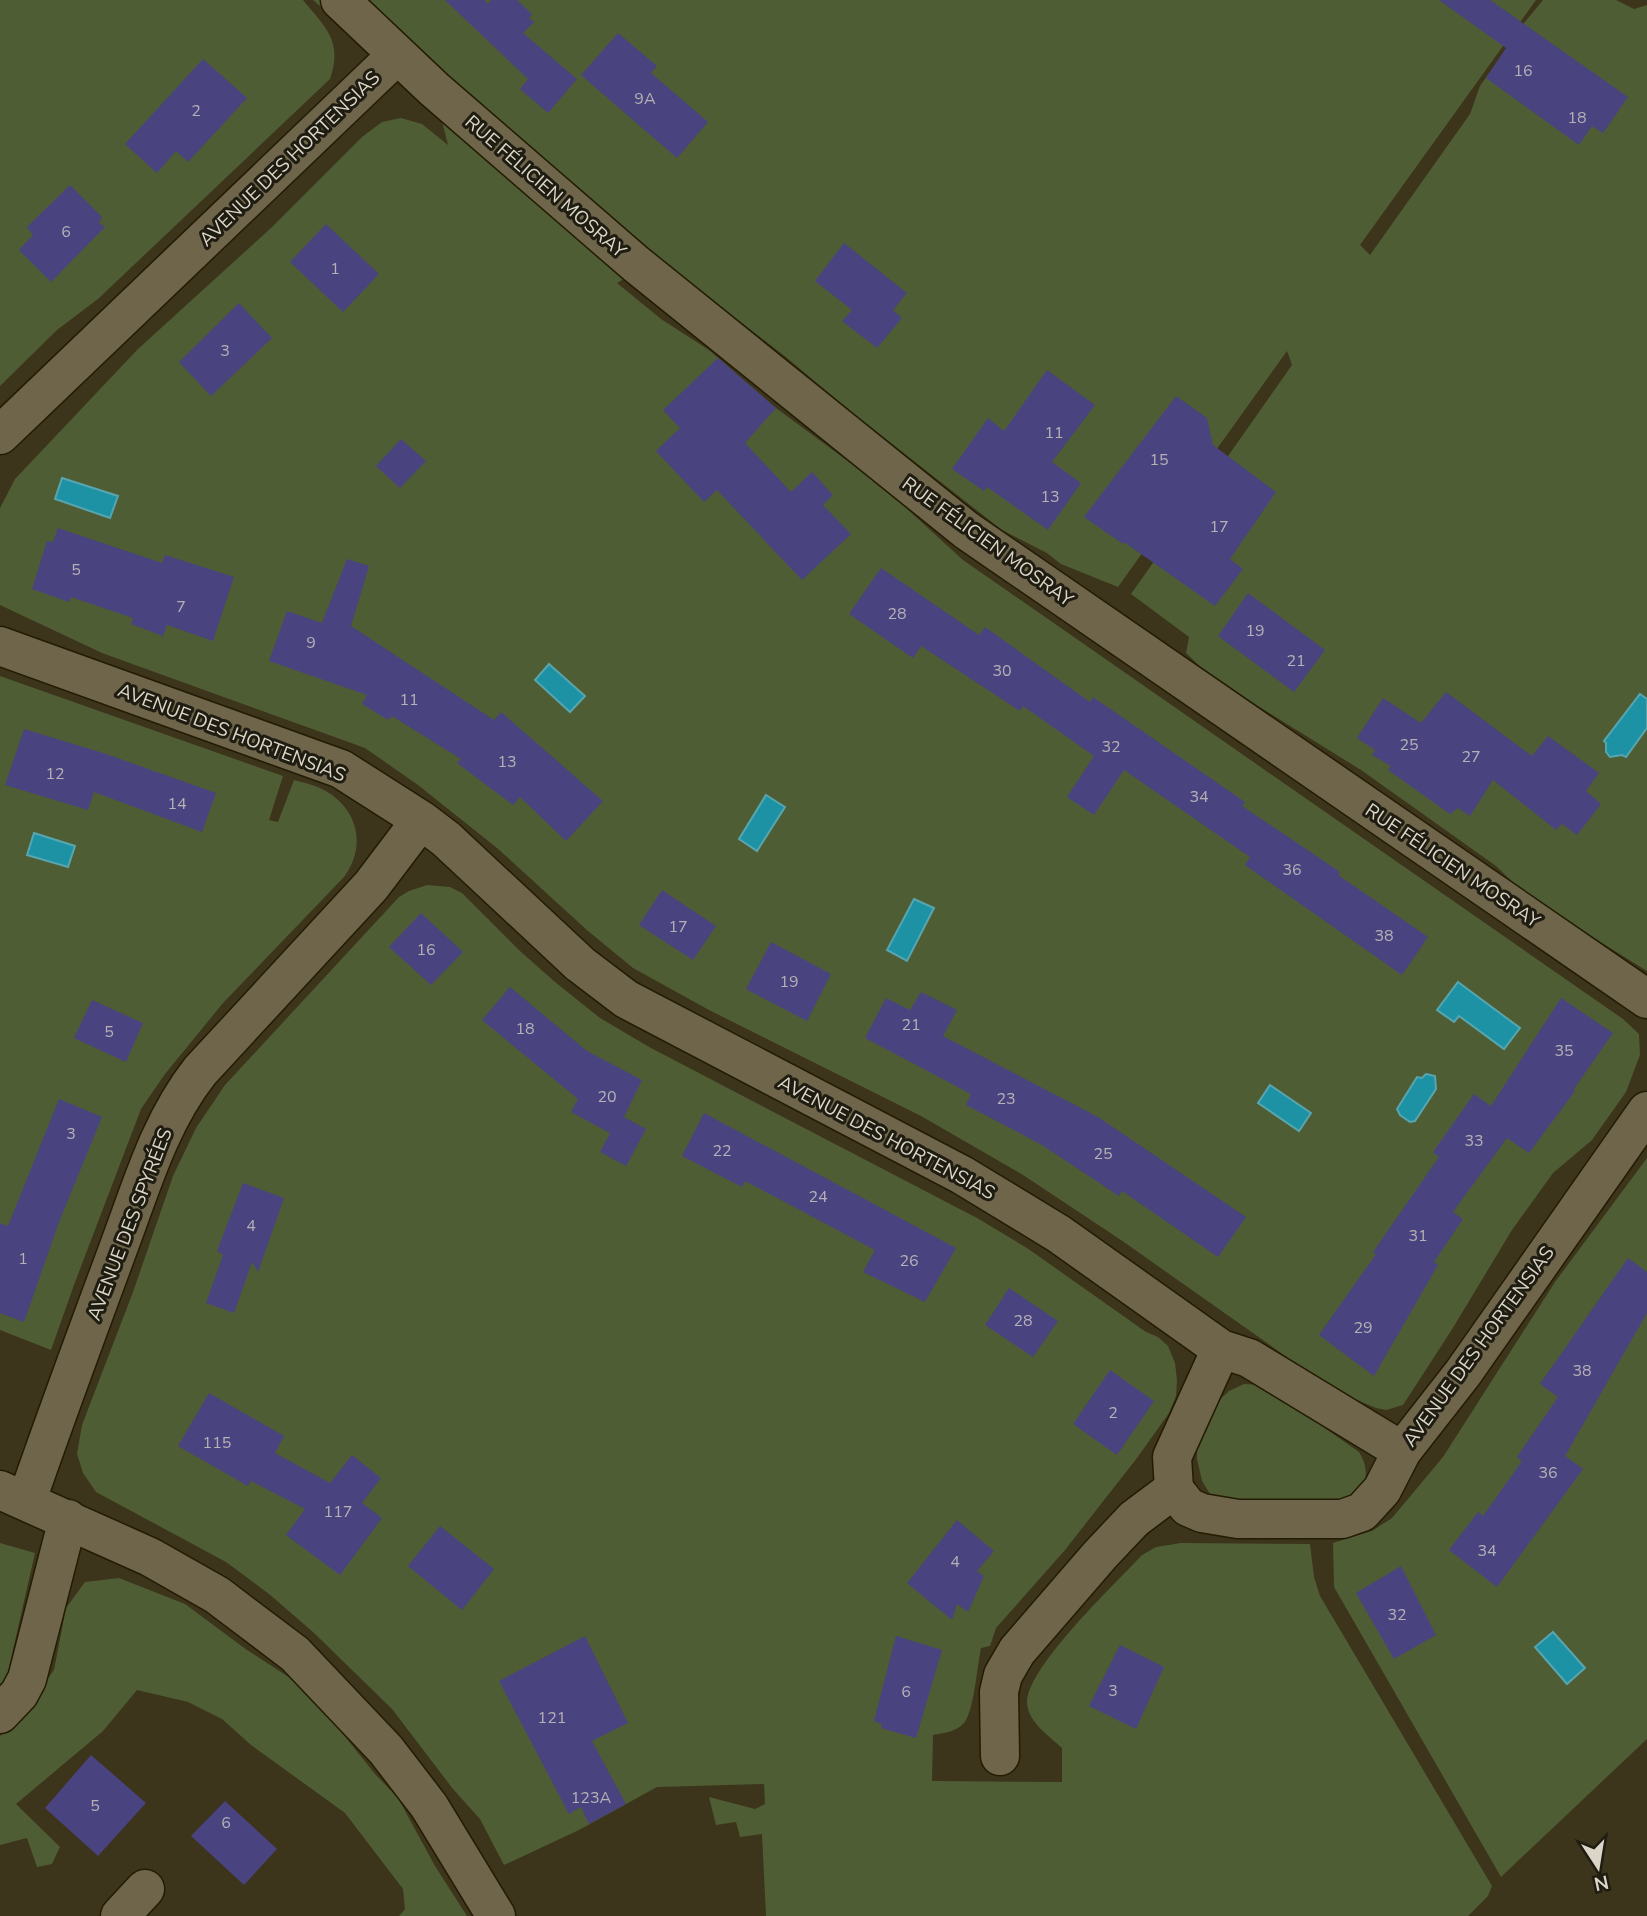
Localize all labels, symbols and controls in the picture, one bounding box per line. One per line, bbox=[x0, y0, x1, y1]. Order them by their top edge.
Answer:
house number: 16 bbox=[1513, 60, 1533, 82]
street label: AVENUE DES HORTENSIAS bbox=[194, 65, 386, 252]
house number: 9A bbox=[634, 88, 656, 110]
house number: 2 bbox=[191, 100, 201, 122]
house number: 18 bbox=[1567, 107, 1587, 129]
street label: RUE FÉLICIEN MOSRAY bbox=[459, 109, 632, 265]
house number: 6 bbox=[61, 221, 71, 243]
house number: 1 bbox=[330, 258, 340, 280]
house number: 3 bbox=[220, 340, 230, 362]
house number: 11 bbox=[1044, 422, 1064, 444]
house number: 15 bbox=[1149, 449, 1169, 471]
street label: RUE FÉLICIEN MOSRAY bbox=[897, 471, 1079, 613]
house number: 13 bbox=[1040, 486, 1060, 508]
house number: 17 bbox=[1209, 516, 1229, 538]
house number: 5 bbox=[71, 559, 81, 581]
house number: 7 bbox=[176, 596, 186, 618]
house number: 28 bbox=[887, 603, 907, 625]
house number: 19 bbox=[1245, 620, 1265, 642]
house number: 9 bbox=[306, 632, 316, 654]
house number: 21 bbox=[1286, 650, 1306, 672]
house number: 30 bbox=[992, 660, 1012, 682]
street label: AVENUE DES HORTENSIAS bbox=[114, 677, 349, 788]
house number: 11 bbox=[399, 689, 419, 711]
house number: 25 bbox=[1399, 734, 1419, 756]
house number: 32 bbox=[1101, 736, 1121, 758]
house number: 27 bbox=[1461, 746, 1481, 768]
house number: 13 bbox=[497, 751, 517, 773]
house number: 12 bbox=[45, 763, 65, 785]
house number: 34 bbox=[1189, 786, 1209, 808]
house number: 14 bbox=[167, 793, 187, 815]
street label: RUE FÉLICIEN MOSRAY bbox=[1360, 798, 1546, 935]
house number: 36 bbox=[1282, 859, 1302, 881]
house number: 17 bbox=[668, 916, 688, 938]
house number: 38 bbox=[1374, 925, 1394, 947]
house number: 16 bbox=[416, 939, 436, 961]
house number: 19 bbox=[779, 971, 799, 993]
house number: 21 bbox=[901, 1014, 921, 1036]
house number: 18 bbox=[515, 1018, 535, 1040]
house number: 5 bbox=[104, 1021, 114, 1043]
house number: 35 bbox=[1554, 1040, 1574, 1062]
street label: AVENUE DES HORTENSIAS bbox=[773, 1070, 1000, 1206]
house number: 20 bbox=[597, 1086, 617, 1108]
house number: 23 bbox=[996, 1088, 1016, 1110]
house number: 3 bbox=[66, 1123, 76, 1145]
street label: AVENUE DES SPYRÉES bbox=[81, 1124, 179, 1324]
house number: 33 bbox=[1464, 1130, 1484, 1152]
house number: 22 bbox=[712, 1140, 732, 1162]
house number: 25 bbox=[1093, 1143, 1113, 1165]
house number: 24 bbox=[808, 1186, 828, 1208]
house number: 4 bbox=[246, 1215, 256, 1237]
house number: 31 bbox=[1408, 1225, 1428, 1247]
street label: AVENUE DES HORTENSIAS bbox=[1397, 1241, 1561, 1452]
house number: 1 bbox=[18, 1248, 28, 1270]
house number: 26 bbox=[899, 1250, 919, 1272]
house number: 28 bbox=[1013, 1310, 1033, 1332]
house number: 29 bbox=[1353, 1317, 1373, 1339]
house number: 38 bbox=[1572, 1360, 1592, 1382]
house number: 2 bbox=[1108, 1402, 1118, 1424]
house number: 115 bbox=[203, 1432, 231, 1454]
house number: 36 bbox=[1538, 1462, 1558, 1484]
house number: 117 bbox=[324, 1501, 352, 1523]
house number: 34 bbox=[1477, 1540, 1497, 1562]
house number: 4 bbox=[950, 1551, 960, 1573]
house number: 32 bbox=[1387, 1604, 1407, 1626]
house number: 3 bbox=[1108, 1680, 1118, 1702]
house number: 6 bbox=[901, 1681, 911, 1703]
house number: 121 bbox=[538, 1707, 566, 1729]
house number: 123A bbox=[571, 1787, 612, 1809]
house number: 5 bbox=[90, 1795, 100, 1817]
house number: 6 bbox=[221, 1812, 231, 1834]
north arrow bbox=[1563, 1832, 1633, 1902]
text: N bbox=[1592, 1868, 1611, 1897]

